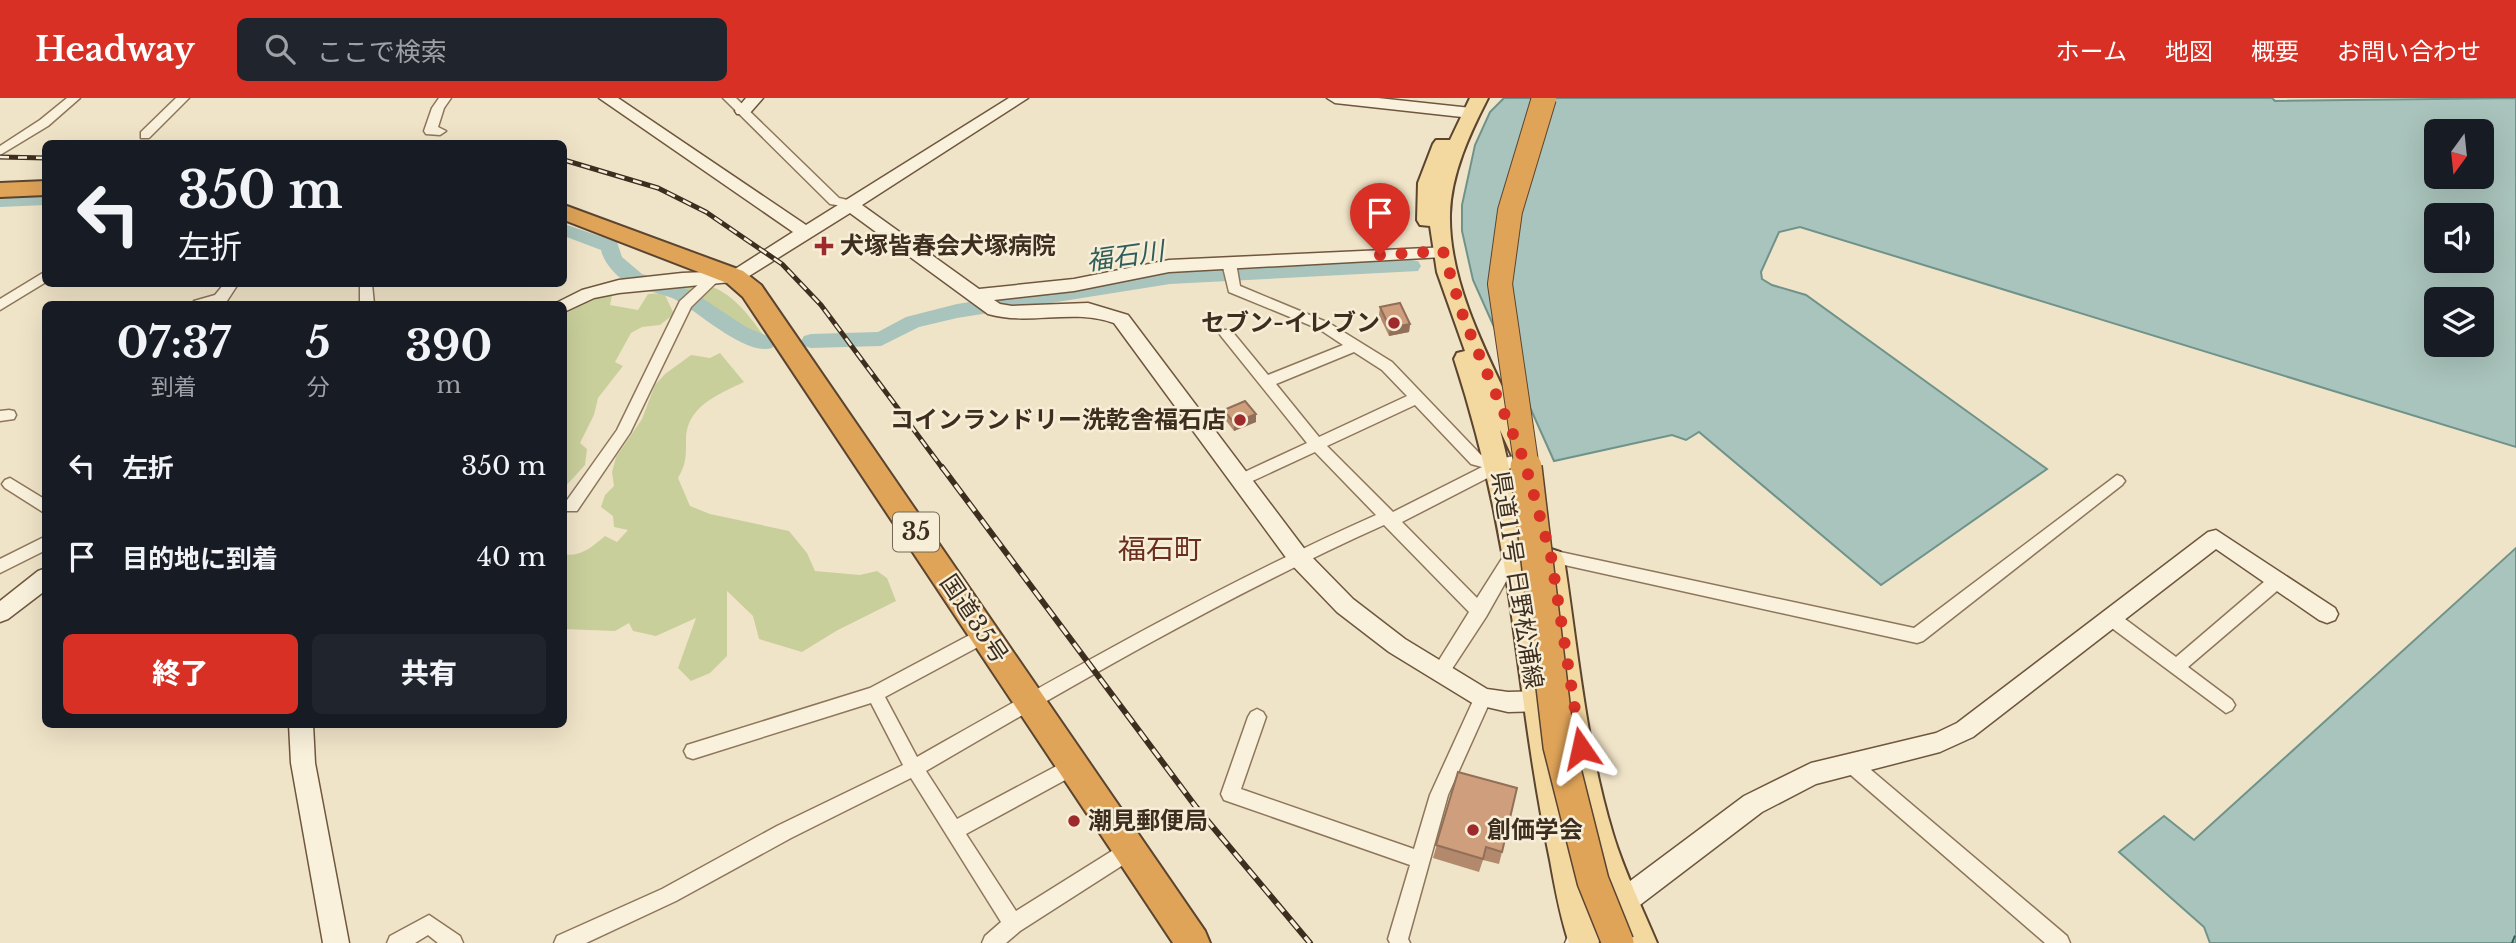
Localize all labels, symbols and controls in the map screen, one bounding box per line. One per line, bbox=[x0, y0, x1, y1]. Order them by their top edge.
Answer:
search box bbox=[237, 18, 727, 81]
text: Headway bbox=[35, 29, 195, 70]
icon: search bbox=[261, 30, 299, 68]
text: ここで検索 bbox=[317, 36, 447, 68]
text: ホーム bbox=[2056, 37, 2127, 66]
text: 地図 bbox=[2165, 37, 2213, 66]
text: 概要 bbox=[2251, 37, 2299, 66]
text: お問い合わせ bbox=[2337, 37, 2481, 66]
north arrow bbox=[2424, 119, 2494, 189]
map controls bbox=[2424, 119, 2494, 357]
text: 350 m bbox=[178, 160, 343, 221]
icon: left bbox=[63, 168, 154, 259]
pin bbox=[1350, 183, 1410, 255]
icon: arrive bbox=[1361, 194, 1399, 232]
button: sound bbox=[2424, 203, 2494, 273]
text: 左折 bbox=[178, 227, 242, 267]
place label: 犬塚皆春会犬塚病院 bbox=[840, 231, 1056, 260]
water label: 福石川 bbox=[1084, 234, 1169, 277]
marker: 犬塚皆春会犬塚病院 bbox=[814, 236, 834, 256]
button: layers bbox=[2424, 287, 2494, 357]
place label: セブン-イレブン bbox=[1201, 308, 1380, 337]
marker: セブン-イレブン bbox=[1386, 315, 1402, 331]
text: 07:37 bbox=[117, 317, 231, 369]
text: 5 bbox=[305, 317, 330, 369]
text: 390 bbox=[405, 320, 492, 372]
text: m bbox=[436, 371, 461, 399]
text: 到着 bbox=[151, 373, 197, 401]
text: 分 bbox=[306, 373, 329, 401]
place label: コインランドリー洗乾舎福石店 bbox=[890, 405, 1226, 434]
marker: コインランドリー洗乾舎福石店 bbox=[1232, 412, 1248, 428]
icon: left bbox=[63, 447, 101, 485]
text: 350 m bbox=[461, 450, 546, 482]
text: 左折 bbox=[122, 452, 174, 484]
street label: 県道11号 日野松浦線 bbox=[1486, 469, 1549, 691]
road number: 35 bbox=[893, 512, 939, 552]
district label: 福石町 bbox=[1118, 532, 1202, 567]
icon: arrive bbox=[63, 538, 101, 576]
text: 40 m bbox=[477, 541, 546, 573]
text: 目的地に到着 bbox=[122, 543, 278, 575]
street label: 国道35号 bbox=[934, 569, 1015, 668]
button: 終了 bbox=[63, 634, 298, 714]
button: 共有 bbox=[312, 634, 546, 714]
position arrow bbox=[1544, 711, 1618, 785]
place label: 潮見郵便局 bbox=[1088, 806, 1208, 835]
marker: 潮見郵便局 bbox=[1066, 813, 1082, 829]
place label: 創価学会 bbox=[1487, 815, 1583, 844]
marker: 創価学会 bbox=[1465, 822, 1481, 838]

